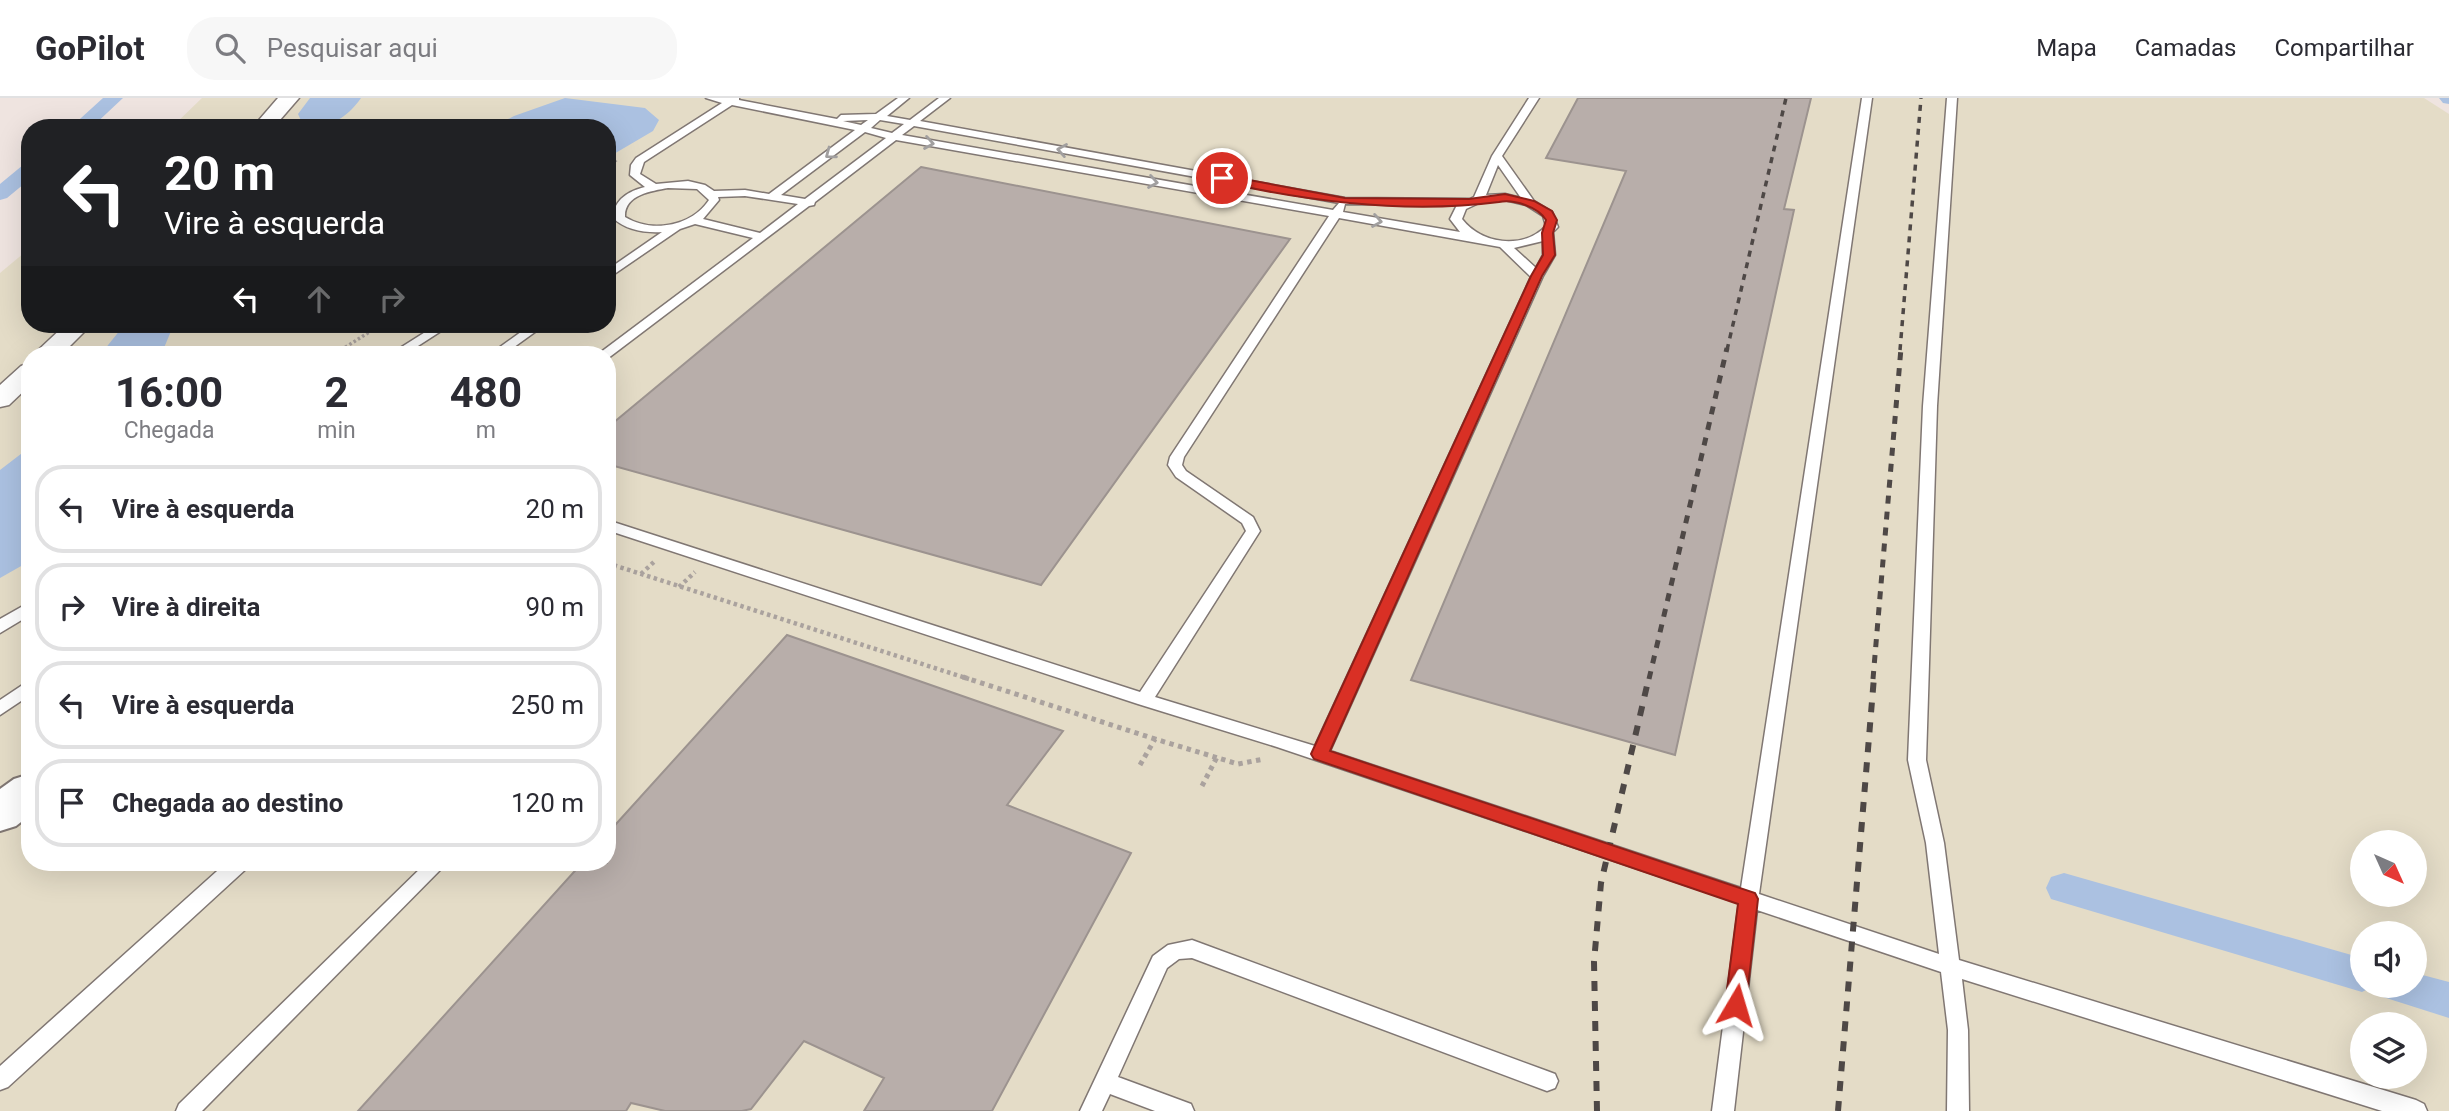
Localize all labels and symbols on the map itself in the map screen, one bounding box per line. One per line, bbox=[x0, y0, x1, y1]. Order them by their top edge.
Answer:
one-way arrow bbox=[923, 134, 935, 149]
one-way arrow bbox=[1056, 143, 1068, 158]
one-way arrow bbox=[825, 146, 838, 158]
pin bbox=[1192, 148, 1252, 208]
one-way arrow bbox=[1147, 173, 1159, 188]
one-way arrow bbox=[1371, 213, 1383, 228]
north arrow bbox=[2350, 830, 2427, 906]
position arrow bbox=[1699, 968, 1773, 1042]

